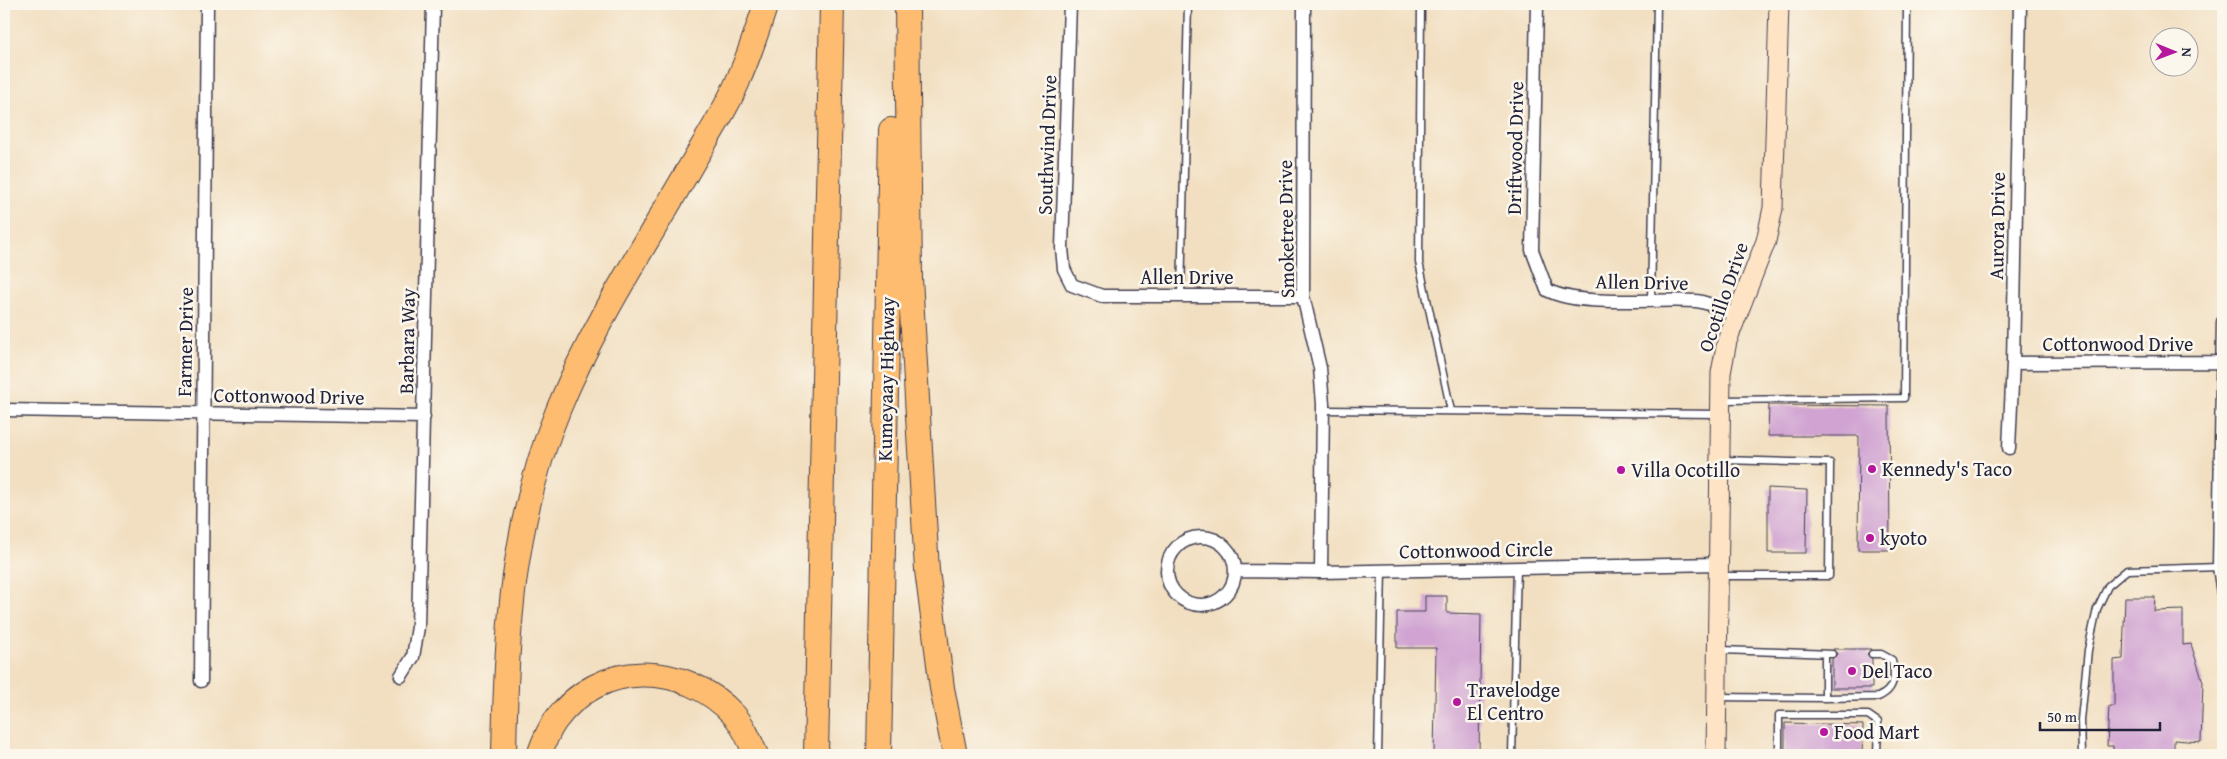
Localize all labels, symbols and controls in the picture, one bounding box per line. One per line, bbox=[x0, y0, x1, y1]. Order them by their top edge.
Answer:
north arrow bbox=[2150, 28, 2200, 78]
text: N bbox=[2177, 47, 2197, 58]
street label: Southwind Drive bbox=[1030, 74, 1063, 215]
street label: Driftwood Drive bbox=[1499, 81, 1530, 215]
street label: Smoketree Drive bbox=[1270, 160, 1301, 299]
street label: Aurora Drive bbox=[1981, 172, 2012, 280]
street label: Ocotillo Drive bbox=[1690, 238, 1755, 356]
street label: Allen Drive bbox=[1140, 262, 1234, 291]
street label: Allen Drive bbox=[1595, 266, 1689, 297]
street label: Farmer Drive bbox=[169, 287, 200, 397]
street label: Barbara Way bbox=[391, 288, 422, 394]
street label: Kumeyaay Highway bbox=[870, 296, 901, 462]
street label: Cottonwood Drive bbox=[2043, 329, 2193, 358]
street label: Cottonwood Drive bbox=[213, 380, 365, 411]
place label: Kennedy's Taco bbox=[1882, 454, 2012, 483]
place label: Villa Ocotillo bbox=[1631, 455, 1740, 484]
marker: Kennedy's Taco bbox=[1866, 463, 1878, 475]
marker: Villa Ocotillo bbox=[1615, 464, 1627, 476]
place label: kyoto bbox=[1880, 523, 1927, 552]
marker: kyoto bbox=[1864, 532, 1876, 544]
street label: Cottonwood Circle bbox=[1399, 534, 1553, 565]
place label: Del Taco bbox=[1862, 656, 1933, 685]
marker: Del Taco bbox=[1846, 665, 1858, 677]
place label: Travelodge El Centro bbox=[1467, 675, 1560, 727]
marker: Travelodge El Centro bbox=[1451, 696, 1463, 708]
scale bar bbox=[2040, 699, 2160, 731]
text: 50 m bbox=[2047, 706, 2078, 727]
place label: Food Mart bbox=[1834, 717, 1920, 746]
marker: Food Mart bbox=[1818, 726, 1830, 738]

